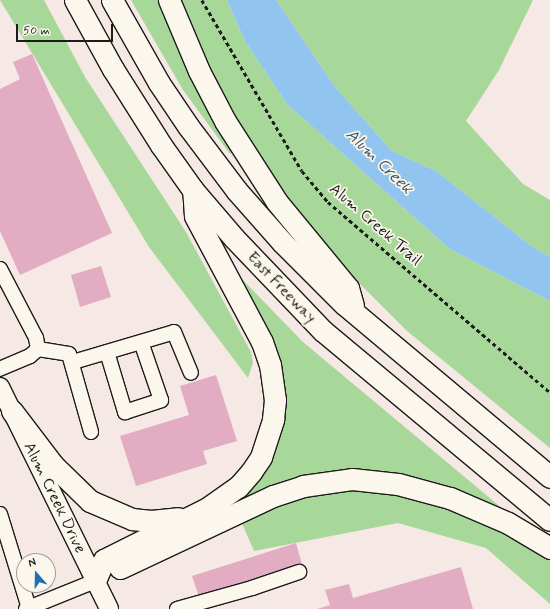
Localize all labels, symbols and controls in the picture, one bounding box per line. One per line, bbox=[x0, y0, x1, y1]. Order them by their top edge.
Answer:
scale bar bbox=[18, 16, 115, 42]
text: 50 m bbox=[23, 23, 50, 39]
water label: Alum Creek bbox=[341, 125, 417, 199]
street label: Alum Creek Trail bbox=[326, 181, 424, 269]
street label: East Freeway bbox=[242, 248, 320, 328]
street label: Alum Creek Drive bbox=[19, 440, 89, 556]
north arrow bbox=[16, 553, 56, 593]
text: N bbox=[26, 555, 38, 570]

